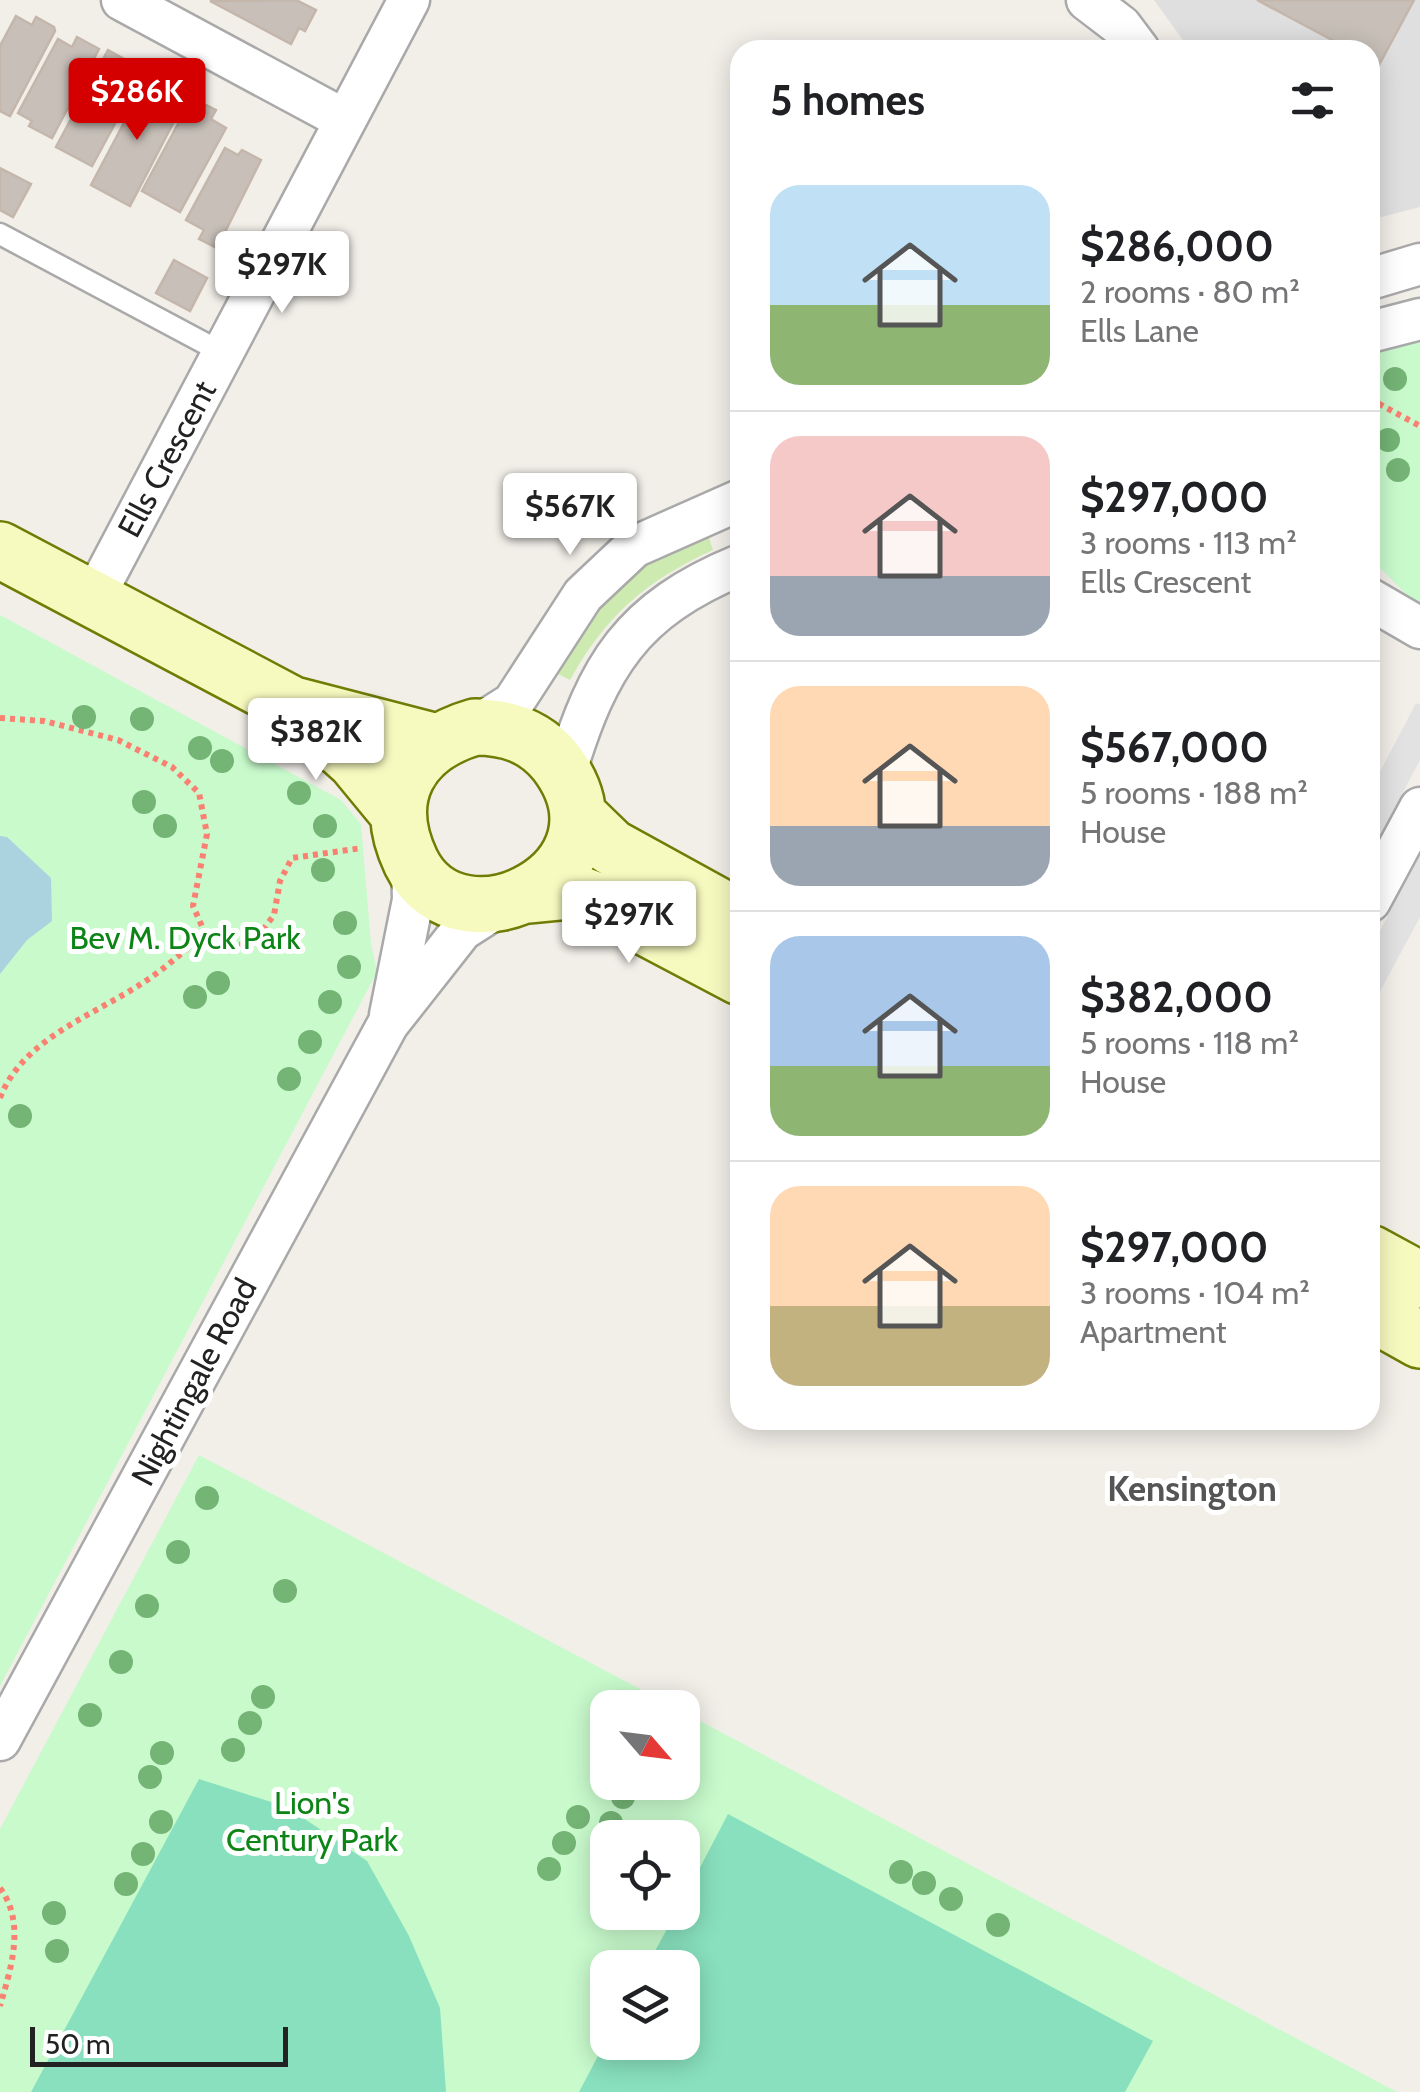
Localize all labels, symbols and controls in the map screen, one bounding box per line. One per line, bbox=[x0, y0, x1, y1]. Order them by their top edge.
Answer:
pin: $286K bbox=[67, 58, 207, 143]
text: $286K bbox=[91, 71, 183, 110]
icon: filters bbox=[1285, 73, 1340, 128]
text: 5 homes bbox=[770, 74, 925, 126]
text: $286,000 bbox=[1080, 220, 1274, 272]
icon: home bbox=[850, 225, 970, 345]
pin: $297K bbox=[212, 231, 352, 316]
text: $297K bbox=[237, 244, 327, 283]
text: 2 rooms · 80 m² bbox=[1080, 272, 1300, 311]
text: Ells Lane bbox=[1080, 311, 1199, 350]
street label: Ells Crescent bbox=[109, 374, 224, 544]
text: $297,000 bbox=[1080, 471, 1268, 523]
pin: $567K bbox=[500, 473, 640, 558]
icon: home bbox=[850, 476, 970, 596]
text: $567K bbox=[525, 486, 615, 525]
text: 3 rooms · 113 m² bbox=[1080, 523, 1297, 562]
text: Ells Crescent bbox=[1080, 562, 1251, 601]
pin: $382K bbox=[246, 698, 386, 783]
text: $382K bbox=[270, 711, 362, 750]
text: $567,000 bbox=[1080, 721, 1269, 773]
icon: home bbox=[850, 726, 970, 846]
text: 5 rooms · 188 m² bbox=[1080, 773, 1308, 812]
text: House bbox=[1080, 812, 1166, 851]
pin: $297K bbox=[559, 881, 699, 966]
text: $297K bbox=[584, 894, 674, 933]
park label: Bev M. Dyck Park bbox=[70, 918, 301, 957]
text: $382,000 bbox=[1080, 971, 1273, 1023]
icon: home bbox=[850, 976, 970, 1096]
text: 5 rooms · 118 m² bbox=[1080, 1023, 1299, 1062]
text: House bbox=[1080, 1062, 1166, 1101]
text: $297,000 bbox=[1080, 1221, 1268, 1273]
icon: home bbox=[850, 1226, 970, 1346]
street label: Nightingale Road bbox=[123, 1271, 265, 1492]
text: 3 rooms · 104 m² bbox=[1080, 1273, 1310, 1312]
text: Apartment bbox=[1080, 1312, 1227, 1351]
district label: Kensington bbox=[1107, 1467, 1277, 1510]
north arrow bbox=[590, 1690, 700, 1800]
map controls bbox=[590, 1690, 700, 2060]
park label: Lion's Century Park bbox=[226, 1783, 399, 1859]
button: locate bbox=[590, 1820, 700, 1930]
button: layers bbox=[590, 1950, 700, 2060]
scale bar bbox=[30, 2022, 288, 2066]
text: 50 m bbox=[45, 2027, 111, 2061]

